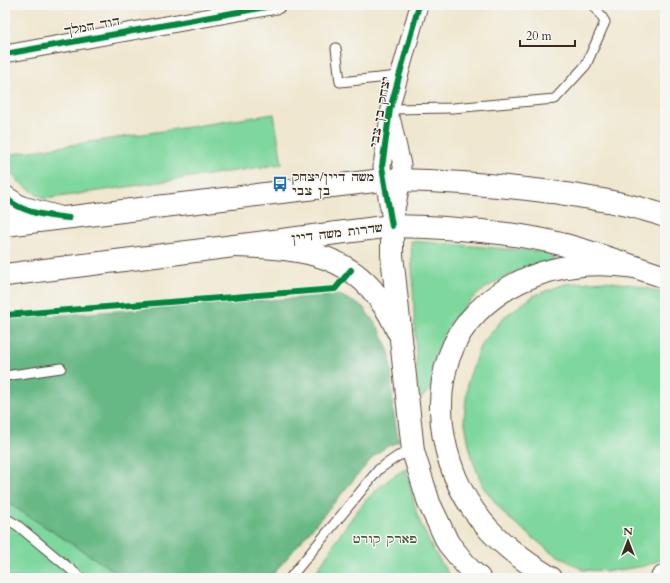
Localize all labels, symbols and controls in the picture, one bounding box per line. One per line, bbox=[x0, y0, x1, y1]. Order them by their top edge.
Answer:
street label: דוד המלך bbox=[63, 13, 122, 39]
scale bar bbox=[520, 22, 575, 48]
text: 20 m bbox=[526, 28, 553, 44]
street label: יצחק בן צבי bbox=[366, 75, 394, 149]
place label: משה דיין/יצחק בן צבי bbox=[292, 169, 374, 199]
bus stop icon: משה דיין/יצחק בן צבי bbox=[271, 175, 289, 193]
street label: שדרות משה דיין bbox=[290, 219, 384, 247]
north arrow bbox=[608, 521, 648, 561]
text: N bbox=[623, 524, 633, 539]
park label: פארק קורט bbox=[353, 531, 417, 547]

